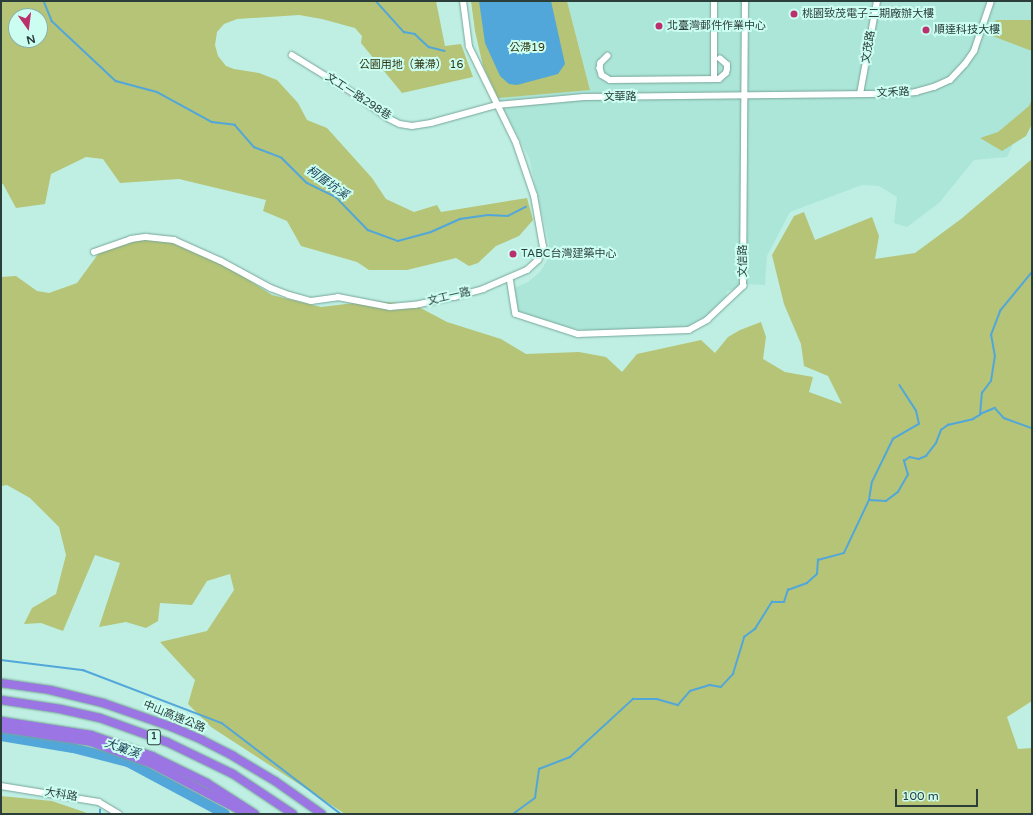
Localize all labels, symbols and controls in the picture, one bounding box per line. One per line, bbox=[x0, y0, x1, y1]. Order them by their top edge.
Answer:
place label: 桃園致茂電子二期廠辦大樓 bbox=[802, 7, 934, 21]
north arrow bbox=[8, 8, 48, 48]
marker: 桃園致茂電子二期廠辦大樓 bbox=[789, 9, 799, 19]
place label: 北臺灣郵件作業中心 bbox=[667, 19, 766, 33]
marker: 北臺灣郵件作業中心 bbox=[654, 21, 664, 31]
place label: 順達科技大樓 bbox=[934, 23, 1000, 37]
marker: 順達科技大樓 bbox=[921, 25, 931, 35]
street label: 文茂路 bbox=[860, 30, 878, 64]
text: N bbox=[25, 32, 37, 47]
park label: 公滯19 bbox=[509, 41, 545, 55]
park label: 公園用地（兼滯） 16 bbox=[359, 58, 463, 72]
street label: 文工一路298巷 bbox=[323, 71, 393, 123]
street label: 文禾路 bbox=[876, 86, 910, 100]
street label: 文華路 bbox=[604, 90, 636, 104]
water label: 柯厝坑溪 bbox=[303, 163, 351, 203]
street label: 文信路 bbox=[736, 245, 750, 277]
place label: TABC台灣建築中心 bbox=[521, 247, 616, 261]
marker: TABC台灣建築中心 bbox=[508, 249, 518, 259]
street label: 文工一路 bbox=[426, 286, 472, 308]
street label: 中山高速公路 bbox=[141, 699, 207, 735]
road number: 1 bbox=[146, 729, 162, 745]
water label: 大窠溪 bbox=[103, 736, 141, 762]
scale bar bbox=[897, 781, 980, 807]
street label: 大科路 bbox=[44, 786, 78, 804]
text: 100 m bbox=[902, 789, 939, 803]

